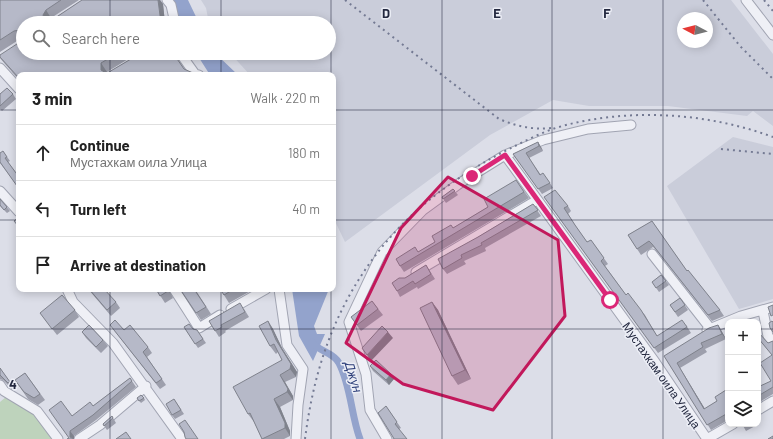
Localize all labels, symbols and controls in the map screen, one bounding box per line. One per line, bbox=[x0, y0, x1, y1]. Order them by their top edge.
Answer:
text: D bbox=[382, 5, 390, 21]
text: E bbox=[493, 5, 501, 21]
text: F bbox=[603, 5, 611, 21]
north arrow bbox=[677, 12, 713, 48]
search box bbox=[16, 16, 336, 60]
icon: search bbox=[30, 27, 52, 49]
text: Search here bbox=[62, 29, 140, 47]
text: 3 min bbox=[32, 88, 72, 108]
text: Walk · 220 m bbox=[250, 90, 320, 106]
text: Continue bbox=[70, 136, 130, 154]
icon: ahead bbox=[32, 142, 54, 164]
text: 180 m bbox=[288, 145, 320, 161]
text: Мустахкам оила Улица bbox=[70, 154, 207, 170]
route end bbox=[463, 167, 481, 185]
icon: left bbox=[32, 198, 54, 220]
text: Turn left bbox=[70, 200, 126, 218]
text: 40 m bbox=[292, 201, 320, 217]
icon: arrive bbox=[32, 254, 54, 276]
text: Arrive at destination bbox=[70, 256, 206, 274]
route start bbox=[601, 291, 619, 309]
street label: Мустахкам оила Улица bbox=[619, 319, 704, 432]
map controls bbox=[725, 319, 761, 427]
button: + bbox=[725, 319, 761, 355]
button: − bbox=[725, 355, 761, 391]
water label: Джун bbox=[341, 357, 366, 395]
text: 4 bbox=[9, 376, 17, 392]
button: layers bbox=[725, 391, 761, 427]

